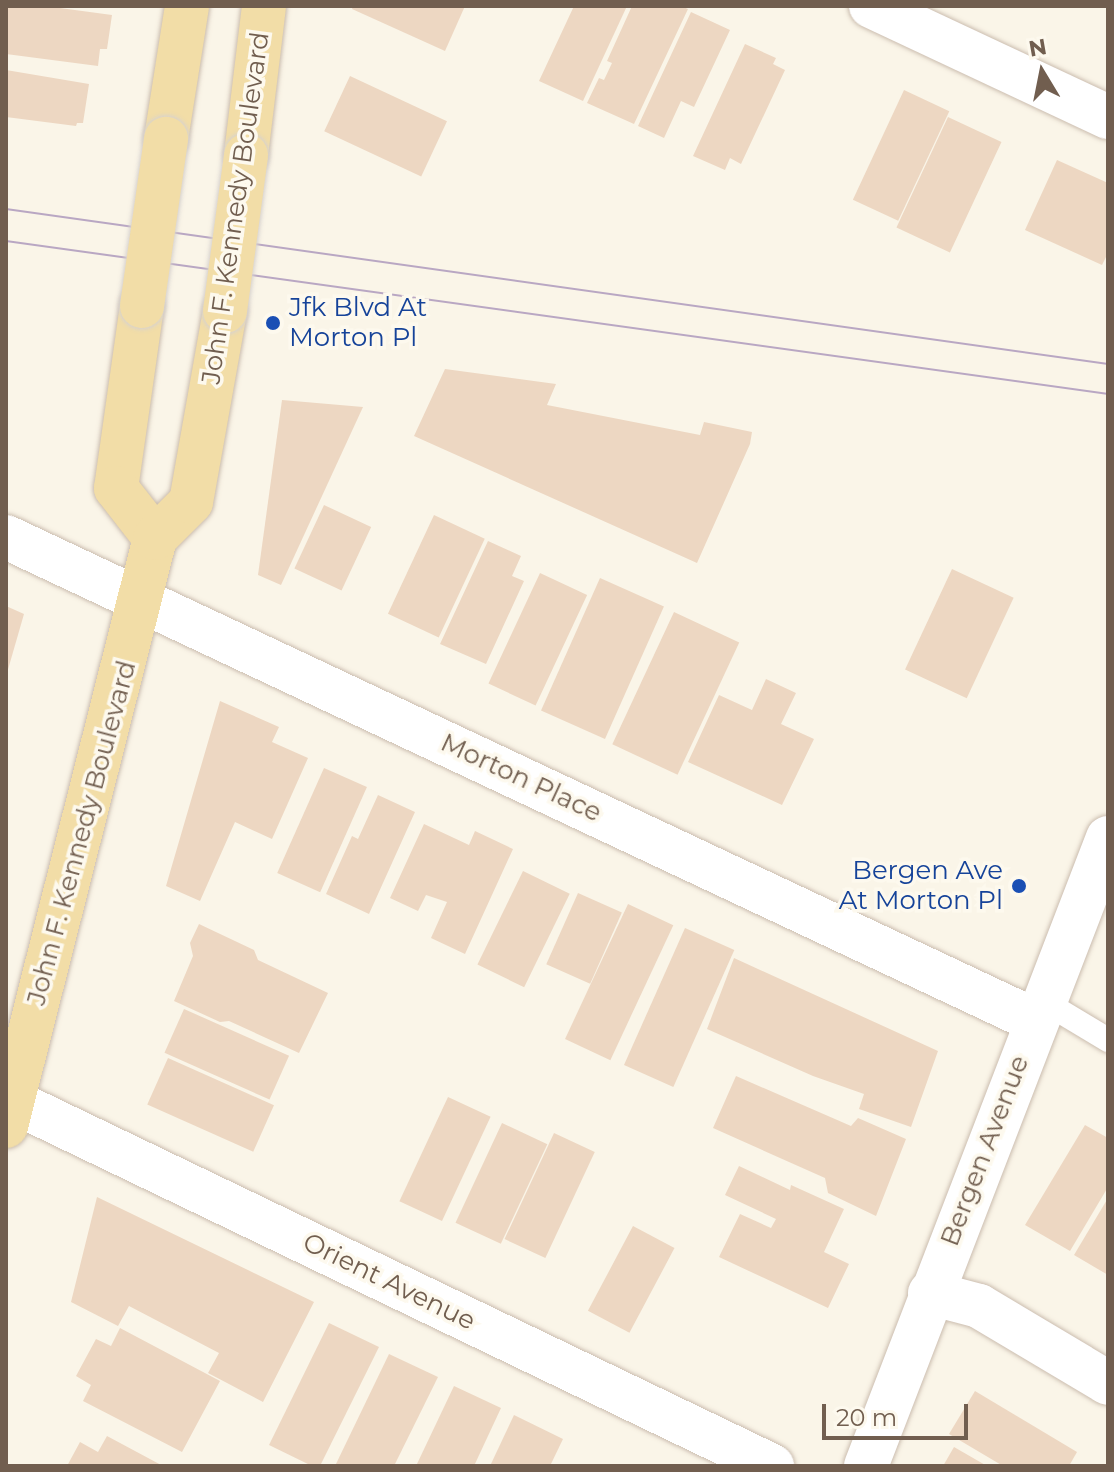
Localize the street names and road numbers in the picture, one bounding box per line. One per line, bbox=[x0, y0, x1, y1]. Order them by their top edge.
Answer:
street label: John F. Kennedy Boulevard bbox=[196, 30, 276, 386]
street label: John F. Kennedy Boulevard bbox=[21, 657, 143, 1009]
street label: Morton Place bbox=[436, 727, 606, 829]
street label: Bergen Avenue bbox=[934, 1051, 1036, 1251]
street label: Orient Avenue bbox=[298, 1227, 480, 1337]

